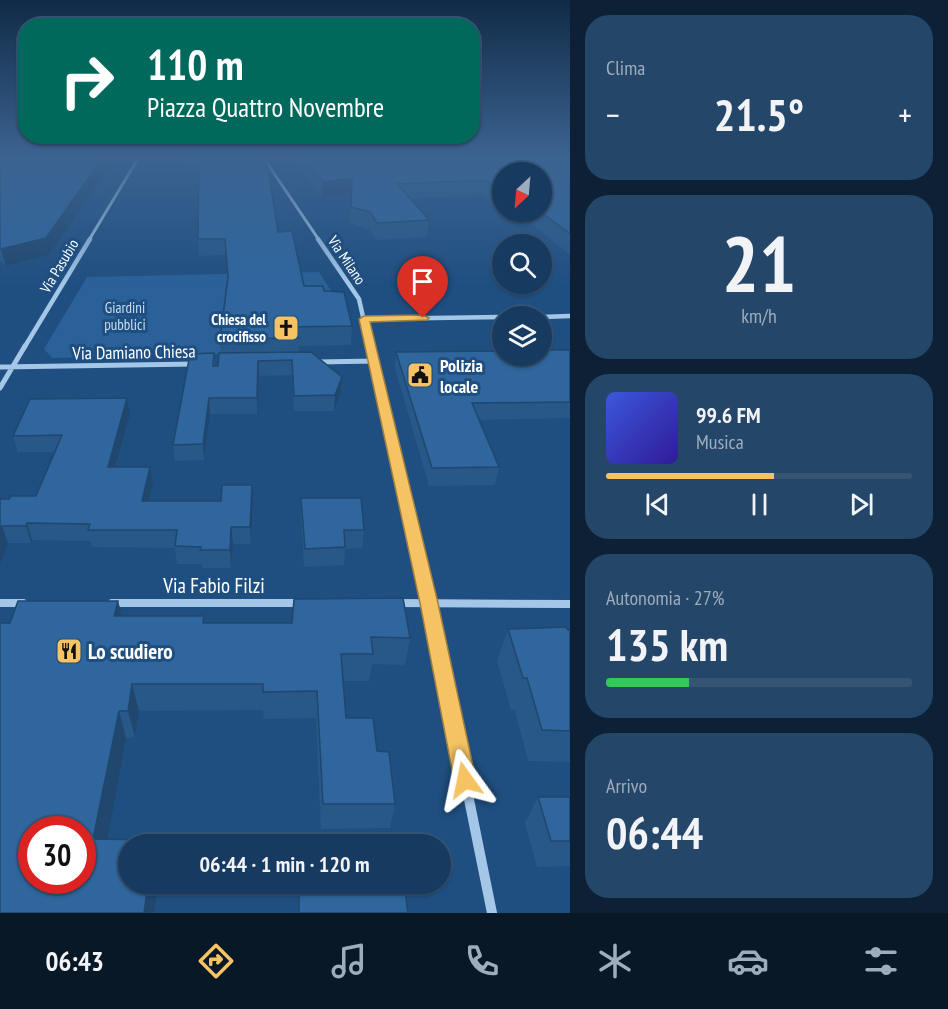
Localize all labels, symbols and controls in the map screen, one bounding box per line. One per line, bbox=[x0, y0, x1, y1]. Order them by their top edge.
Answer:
text: 110 m bbox=[147, 37, 244, 92]
icon: right bbox=[48, 42, 126, 120]
text: Clima bbox=[606, 55, 645, 81]
text: 21.5° bbox=[714, 85, 804, 143]
text: Piazza Quattro Novembre bbox=[147, 90, 384, 124]
text: − bbox=[606, 93, 620, 136]
text: + bbox=[898, 93, 912, 136]
north arrow bbox=[492, 162, 552, 222]
map controls bbox=[492, 162, 552, 366]
text: 21 bbox=[722, 213, 796, 314]
street label: Via Milano bbox=[323, 231, 370, 288]
button: search bbox=[492, 234, 552, 294]
street label: Via Pasubio bbox=[35, 236, 82, 297]
pin bbox=[397, 256, 448, 318]
icon: arrive bbox=[406, 265, 439, 298]
park label: Giardini pubblici bbox=[104, 298, 146, 334]
text: km/h bbox=[741, 303, 777, 329]
button: layers bbox=[492, 306, 552, 366]
place label: Chiesa del crocifisso bbox=[211, 310, 266, 346]
church icon: Chiesa del crocifisso bbox=[271, 313, 301, 343]
street label: Via Damiano Chiesa bbox=[71, 339, 196, 365]
place label: Polizia locale bbox=[440, 354, 483, 398]
public building icon: Polizia locale bbox=[405, 360, 435, 390]
text: 99.6 FM bbox=[696, 401, 761, 429]
text: Musica bbox=[696, 429, 744, 455]
icon: previous bbox=[641, 488, 674, 521]
icon: pause bbox=[743, 488, 776, 521]
icon: next bbox=[845, 488, 878, 521]
street label: Via Fabio Filzi bbox=[162, 572, 265, 599]
text: Autonomia · 27% bbox=[606, 585, 724, 611]
text: 135 km bbox=[606, 615, 728, 673]
restaurant icon: Lo scudiero bbox=[54, 636, 84, 666]
place label: Lo scudiero bbox=[88, 638, 173, 665]
position arrow bbox=[433, 748, 497, 812]
text: Arrivo bbox=[606, 773, 647, 799]
text: 06:44 bbox=[606, 803, 703, 861]
speed limit sign: 30 bbox=[18, 816, 96, 894]
text: 06:44 · 1 min · 120 m bbox=[199, 850, 370, 878]
icon: directions bbox=[195, 940, 237, 982]
icon: music bbox=[328, 940, 370, 982]
icon: phone bbox=[461, 940, 503, 982]
icon: climate bbox=[594, 940, 636, 982]
icon: car bbox=[727, 940, 769, 982]
icon: filters bbox=[860, 940, 902, 982]
text: 06:43 bbox=[46, 944, 104, 978]

